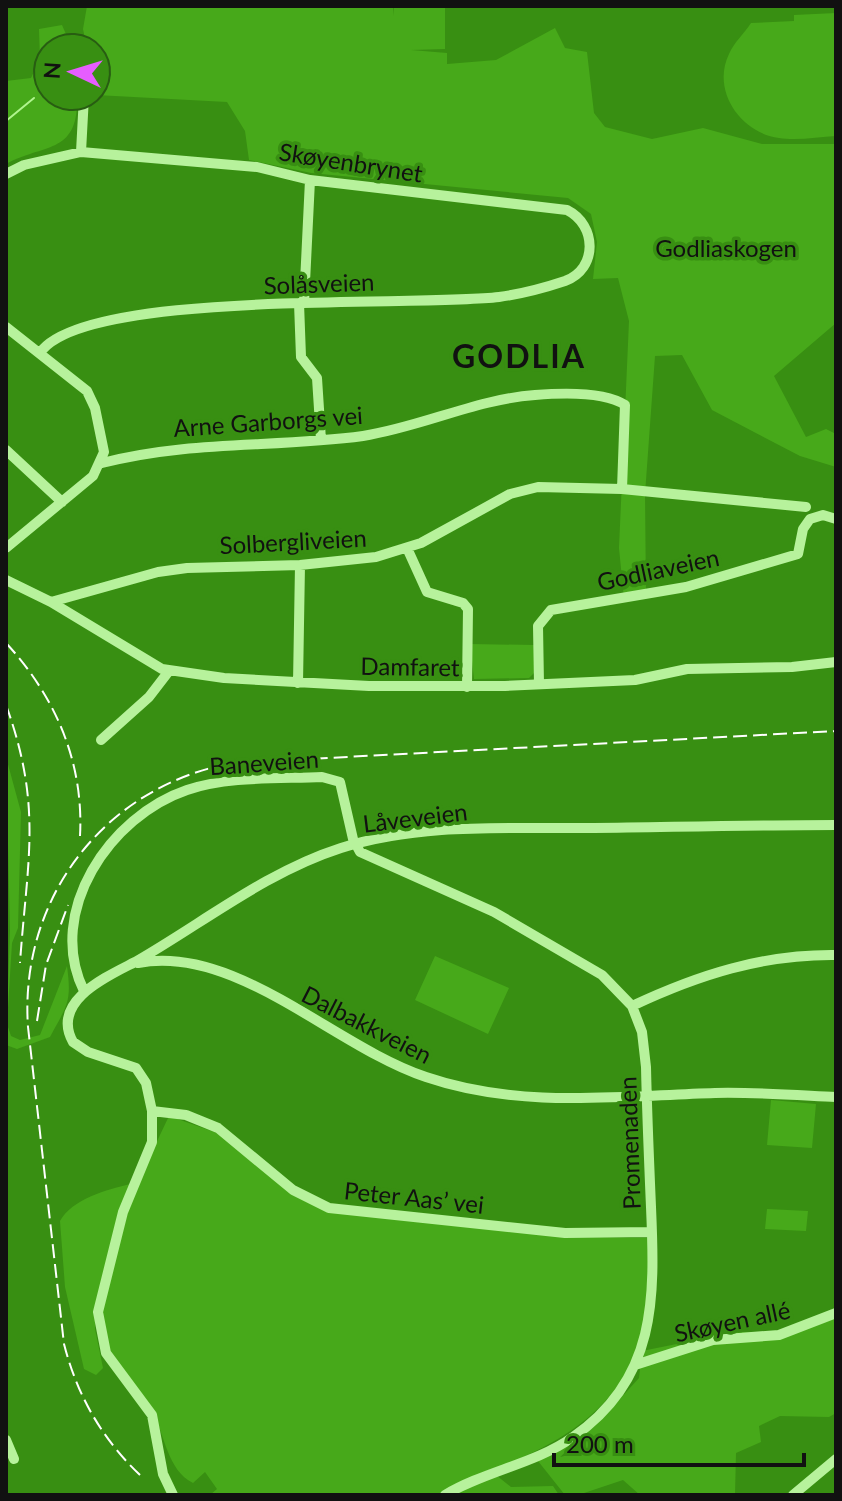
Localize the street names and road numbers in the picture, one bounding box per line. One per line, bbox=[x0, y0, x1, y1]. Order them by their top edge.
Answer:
street label: Skøyenbrynet bbox=[277, 136, 425, 188]
street label: Solåsveien bbox=[263, 267, 375, 299]
street label: Arne Garborgs vei bbox=[172, 400, 364, 442]
street label: Solbergliveien bbox=[219, 523, 367, 559]
street label: Godliaveien bbox=[594, 542, 722, 596]
street label: Damfaret bbox=[360, 651, 460, 681]
street label: Baneveien bbox=[208, 744, 320, 780]
street label: Låveveien bbox=[361, 796, 469, 838]
street label: Dalbakkveien bbox=[297, 979, 437, 1069]
street label: Promenaden bbox=[612, 1076, 646, 1210]
street label: Peter Aas’ vei bbox=[343, 1175, 485, 1219]
street label: Skøyen allé bbox=[671, 1295, 793, 1347]

